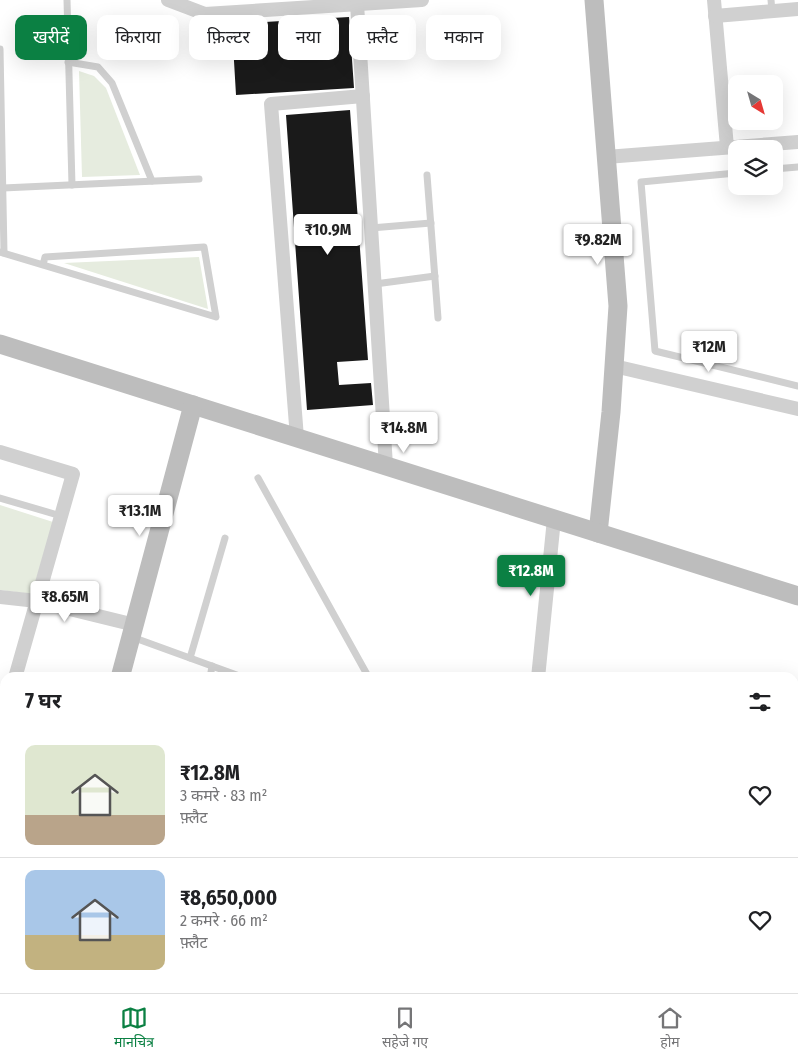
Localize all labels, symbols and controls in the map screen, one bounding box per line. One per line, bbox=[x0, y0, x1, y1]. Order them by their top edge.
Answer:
chip: खरीदें bbox=[15, 15, 87, 60]
chip: किराया bbox=[97, 15, 179, 60]
chip: फ़िल्टर bbox=[189, 15, 268, 60]
chip: नया bbox=[278, 15, 339, 60]
chip: फ़्लैट bbox=[349, 15, 416, 60]
chip: मकान bbox=[426, 15, 501, 60]
north arrow bbox=[728, 75, 782, 130]
map controls bbox=[728, 75, 783, 195]
button: layers bbox=[728, 140, 783, 195]
pin: ₹10.9M bbox=[287, 214, 369, 256]
text: ₹10.9M bbox=[305, 220, 351, 239]
pin: ₹9.82M bbox=[557, 224, 639, 266]
text: ₹9.82M bbox=[574, 230, 622, 249]
pin: ₹12M bbox=[679, 330, 739, 373]
text: ₹12M bbox=[692, 337, 726, 356]
pin: ₹14.8M bbox=[363, 412, 445, 454]
text: ₹14.8M bbox=[381, 418, 427, 437]
pin: ₹13.1M bbox=[99, 494, 181, 537]
text: ₹13.1M bbox=[119, 501, 161, 520]
pin: ₹12.8M bbox=[490, 554, 572, 597]
text: ₹12.8M bbox=[508, 561, 554, 580]
pin: ₹8.65M bbox=[24, 580, 106, 623]
text: ₹8.65M bbox=[41, 587, 89, 606]
text: 7 घर bbox=[25, 688, 61, 714]
icon: filters bbox=[746, 688, 774, 716]
text: ₹12.8M bbox=[180, 760, 240, 786]
icon: home bbox=[65, 765, 125, 825]
icon: heart bbox=[746, 781, 774, 809]
text: 3 कमरे · 83 m² bbox=[180, 786, 267, 805]
text: फ़्लैट bbox=[180, 808, 208, 827]
text: ₹8,650,000 bbox=[180, 885, 277, 911]
icon: home bbox=[65, 890, 125, 950]
icon: heart bbox=[746, 906, 774, 934]
text: 2 कमरे · 66 m² bbox=[180, 911, 268, 930]
text: फ़्लैट bbox=[180, 933, 208, 952]
tab: मानचित्र bbox=[114, 1004, 154, 1053]
tab: सहेजे गए bbox=[382, 1004, 428, 1053]
tab: होम bbox=[656, 1004, 684, 1053]

